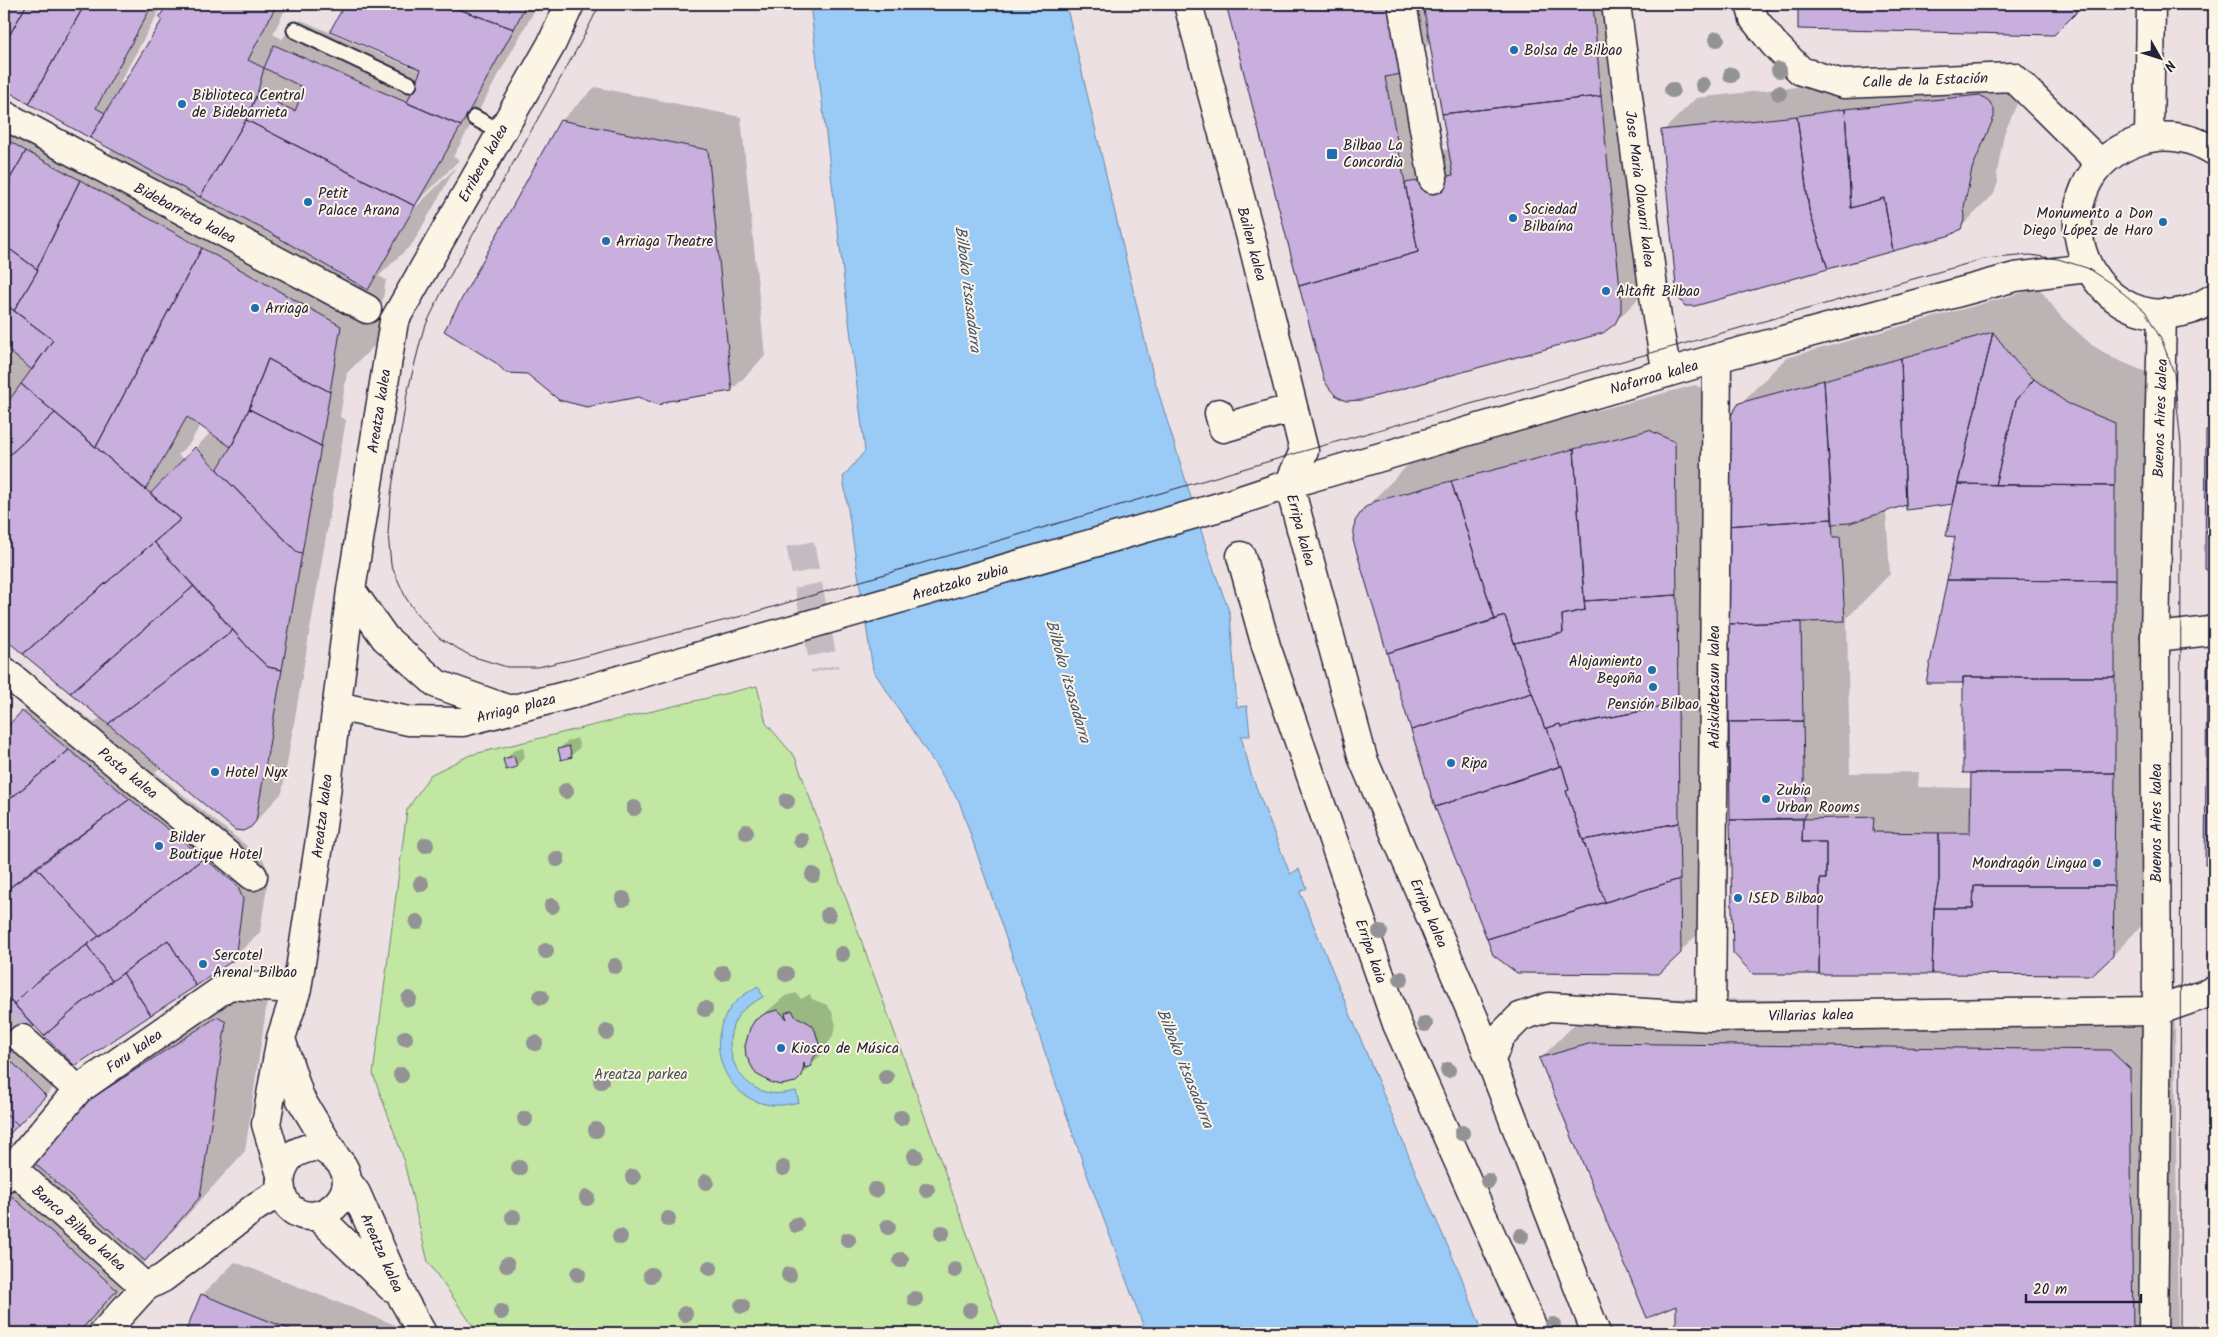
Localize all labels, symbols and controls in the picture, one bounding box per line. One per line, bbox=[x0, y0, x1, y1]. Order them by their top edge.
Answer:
north arrow bbox=[2136, 32, 2186, 82]
place label: Bolsa de Bilbao bbox=[1524, 39, 1622, 63]
marker: Bolsa de Bilbao bbox=[1508, 44, 1520, 56]
text: N bbox=[2158, 55, 2181, 76]
street label: Calle de la Estación bbox=[1862, 67, 1988, 95]
place label: Biblioteca Central de Bidebarrieta bbox=[192, 84, 305, 125]
marker: Biblioteca Central de Bidebarrieta bbox=[176, 98, 188, 110]
street label: Jose Maria Olavarri kalea bbox=[1617, 109, 1661, 269]
street label: Erribera kalea bbox=[452, 120, 515, 207]
place label: Bilbao La Concordia bbox=[1343, 134, 1403, 175]
marker: Bilbao La Concordia bbox=[1325, 147, 1339, 161]
street label: Bidebarrieta kalea bbox=[129, 177, 240, 251]
place label: Petit Palace Arana bbox=[318, 182, 399, 223]
marker: Petit Palace Arana bbox=[302, 196, 314, 208]
place label: Sociedad Bilbaína bbox=[1523, 198, 1577, 239]
place label: Monumento a Don Diego López de Haro bbox=[2022, 202, 2153, 243]
street label: Bailen kalea bbox=[1230, 204, 1272, 284]
marker: Sociedad Bilbaína bbox=[1507, 212, 1519, 224]
marker: Monumento a Don Diego López de Haro bbox=[2157, 216, 2169, 228]
water label: Bilboko itsasadarra bbox=[947, 225, 988, 355]
place label: Arriaga Theatre bbox=[616, 230, 713, 254]
marker: Arriaga Theatre bbox=[600, 235, 612, 247]
place label: Altafit Bilbao bbox=[1616, 280, 1700, 304]
marker: Altafit Bilbao bbox=[1600, 285, 1612, 297]
place label: Arriaga bbox=[265, 297, 309, 321]
marker: Arriaga bbox=[249, 302, 261, 314]
street label: Nafarroa kalea bbox=[1607, 354, 1701, 402]
street label: Buenos Aires kalea bbox=[2147, 358, 2175, 478]
street label: Areatza kalea bbox=[361, 367, 398, 455]
street label: Erripa kalea bbox=[1279, 491, 1321, 569]
street label: Areatzako zubia bbox=[909, 558, 1011, 608]
water label: Bilboko itsasadarra bbox=[1038, 617, 1097, 747]
street label: Adiskidetasun kalea bbox=[1703, 625, 1727, 749]
place label: Alojamiento Begoña bbox=[1569, 650, 1642, 691]
marker: Alojamiento Begoña bbox=[1646, 664, 1658, 676]
marker: Pensión Bilbao bbox=[1647, 681, 1659, 693]
street label: Arriaga plaza bbox=[474, 687, 559, 730]
place label: Pensión Bilbao bbox=[1607, 693, 1699, 717]
street label: Posta kalea bbox=[92, 742, 163, 806]
place label: Ripa bbox=[1461, 752, 1488, 776]
marker: Ripa bbox=[1445, 757, 1457, 769]
place label: Hotel Nyx bbox=[225, 761, 288, 785]
street label: Buenos Aires kalea bbox=[2145, 763, 2169, 883]
marker: Hotel Nyx bbox=[209, 766, 221, 778]
street label: Areatza kalea bbox=[306, 773, 340, 860]
place label: Zubia Urban Rooms bbox=[1776, 779, 1860, 820]
marker: Zubia Urban Rooms bbox=[1760, 793, 1772, 805]
place label: Bilder Boutique Hotel bbox=[169, 826, 262, 867]
marker: Bilder Boutique Hotel bbox=[153, 840, 165, 852]
place label: Mondragón Lingua bbox=[1972, 852, 2087, 876]
marker: Mondragón Lingua bbox=[2091, 857, 2103, 869]
street label: Erripa kalea bbox=[1403, 875, 1454, 952]
place label: ISED Bilbao bbox=[1748, 887, 1824, 911]
marker: ISED Bilbao bbox=[1732, 892, 1744, 904]
street label: Erripa kaia bbox=[1348, 916, 1392, 987]
place label: Sercotel Arenal Bilbao bbox=[213, 944, 297, 985]
marker: Sercotel Arenal Bilbao bbox=[197, 958, 209, 970]
street label: Villarias kalea bbox=[1768, 1003, 1854, 1029]
water label: Bilboko itsasadarra bbox=[1149, 1005, 1221, 1133]
street label: Foru kalea bbox=[101, 1024, 168, 1080]
place label: Kiosco de Música bbox=[791, 1037, 899, 1061]
marker: Kiosco de Música bbox=[775, 1042, 787, 1054]
park label: Areatza parkea bbox=[594, 1063, 688, 1087]
street label: Banco Bilbao kalea bbox=[26, 1180, 131, 1278]
street label: Areatza kalea bbox=[353, 1210, 409, 1297]
scale bar bbox=[2026, 1272, 2140, 1304]
text: 20 m bbox=[2033, 1278, 2067, 1302]

